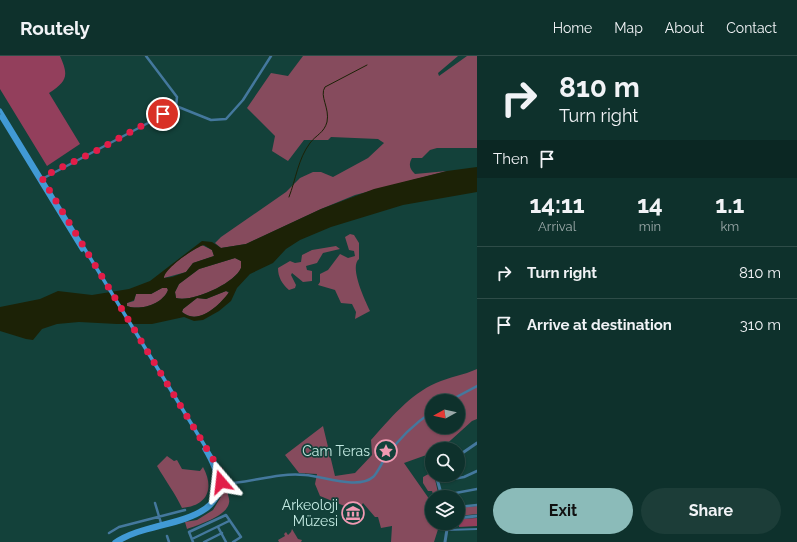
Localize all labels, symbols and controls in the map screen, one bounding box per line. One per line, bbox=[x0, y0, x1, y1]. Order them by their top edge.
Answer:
text: Routely bbox=[20, 17, 90, 39]
text: Home bbox=[553, 20, 592, 36]
text: Map bbox=[614, 20, 643, 36]
text: About bbox=[665, 20, 704, 36]
text: Contact bbox=[726, 20, 777, 36]
text: 810 m bbox=[559, 71, 640, 104]
icon: right bbox=[493, 72, 545, 124]
pin bbox=[146, 97, 180, 131]
icon: arrive bbox=[152, 103, 174, 125]
text: Turn right bbox=[559, 105, 638, 126]
icon: arrive bbox=[536, 148, 558, 170]
text: Then bbox=[493, 150, 528, 168]
text: 14:11 bbox=[530, 190, 585, 219]
text: 14 bbox=[637, 190, 663, 219]
text: 1.1 bbox=[715, 190, 744, 219]
text: Arrival bbox=[538, 219, 576, 234]
text: min bbox=[639, 219, 661, 234]
text: km bbox=[720, 219, 739, 234]
icon: right bbox=[493, 262, 515, 284]
text: Turn right bbox=[527, 264, 597, 282]
text: 810 m bbox=[739, 264, 781, 282]
icon: arrive bbox=[493, 314, 515, 336]
text: Arrive at destination bbox=[527, 316, 672, 334]
text: 310 m bbox=[740, 316, 781, 334]
north arrow bbox=[425, 394, 465, 434]
map controls bbox=[425, 394, 465, 530]
place icon: Cam Teras bbox=[373, 438, 399, 464]
button: search bbox=[425, 442, 465, 482]
place label: Cam Teras bbox=[302, 443, 370, 459]
position arrow bbox=[200, 461, 242, 503]
button: Exit bbox=[493, 488, 633, 534]
button: Share bbox=[641, 488, 781, 534]
button: layers bbox=[425, 490, 465, 530]
place label: Arkeoloji Müzesi bbox=[282, 497, 338, 529]
museum icon: Arkeoloji Müzesi bbox=[340, 500, 366, 526]

